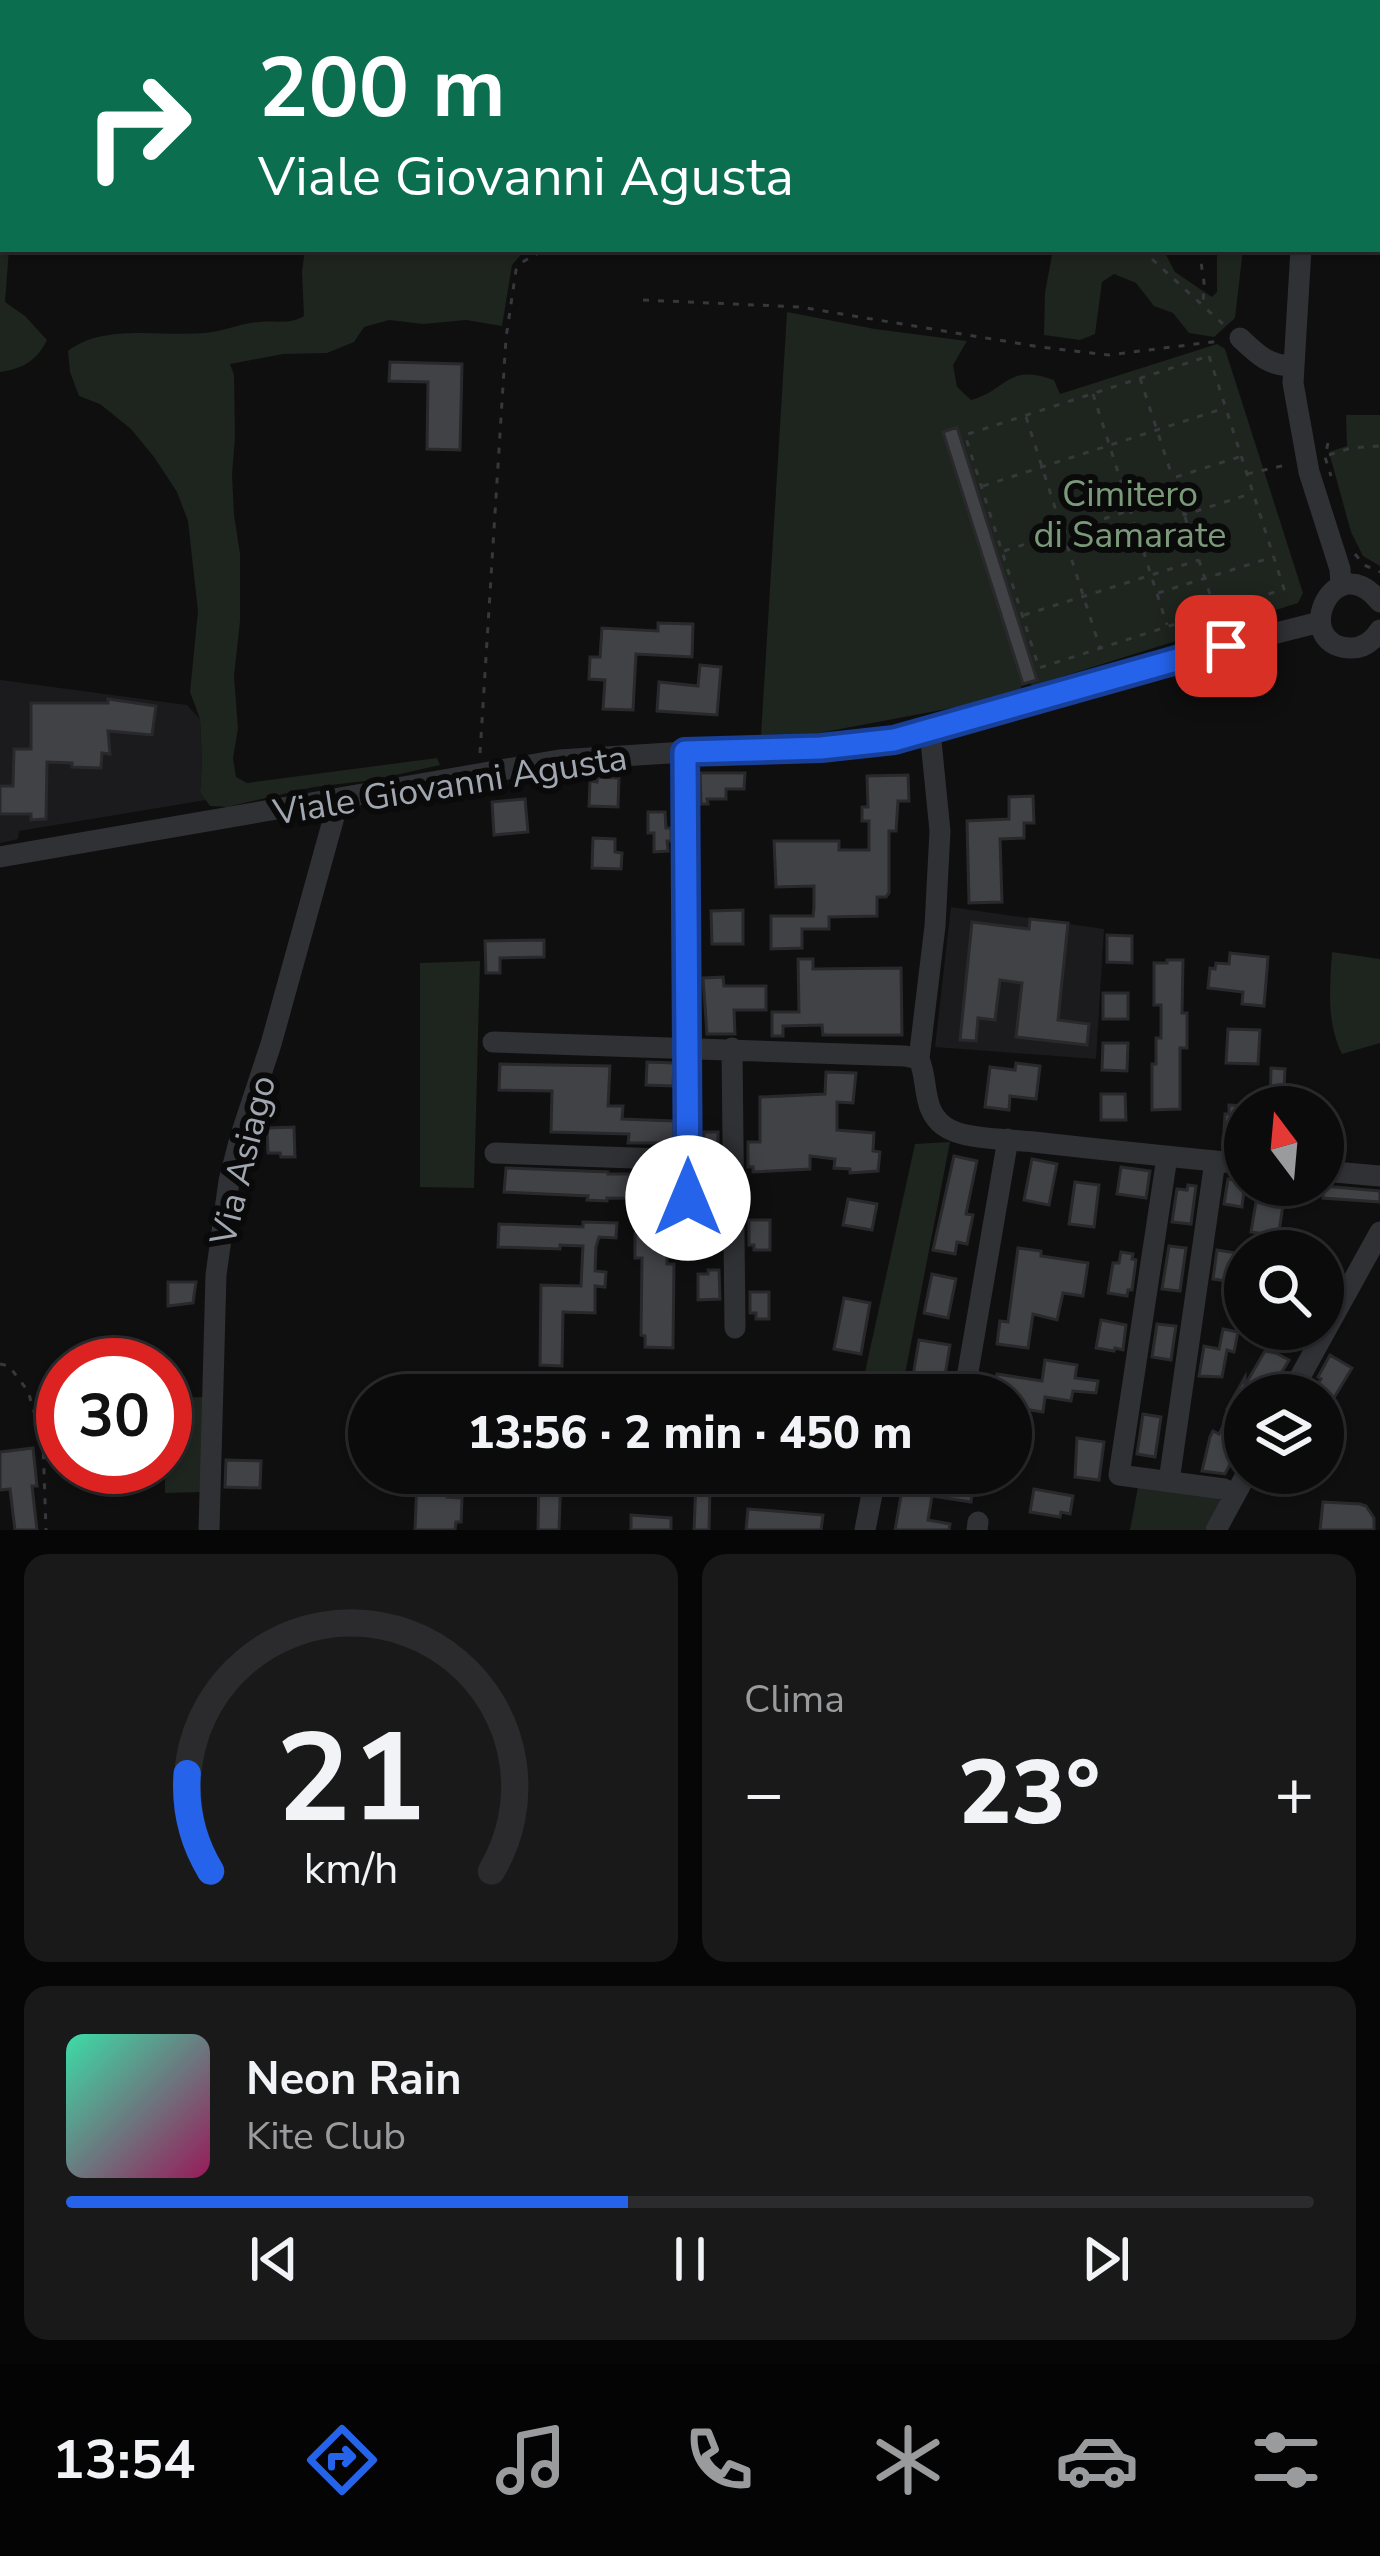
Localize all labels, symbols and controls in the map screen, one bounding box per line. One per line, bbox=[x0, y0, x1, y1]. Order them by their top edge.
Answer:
text: 200 m bbox=[258, 31, 506, 146]
icon: right bbox=[60, 48, 216, 204]
text: Viale Giovanni Agusta bbox=[258, 140, 794, 214]
park label: Cimitero di Samarate bbox=[1033, 470, 1227, 560]
pin bbox=[1175, 595, 1277, 697]
icon: arrive bbox=[1193, 613, 1259, 679]
street label: Viale Giovanni Agusta bbox=[269, 733, 631, 838]
street label: Via Asiago bbox=[198, 1070, 288, 1251]
north arrow bbox=[1224, 1086, 1344, 1206]
map controls bbox=[1224, 1086, 1344, 1494]
position arrow bbox=[625, 1135, 751, 1261]
button: search bbox=[1224, 1230, 1344, 1350]
speed limit sign: 30 bbox=[36, 1338, 192, 1494]
button: layers bbox=[1224, 1374, 1344, 1494]
text: 13:56 · 2 min · 450 m bbox=[467, 1403, 913, 1464]
text: Clima bbox=[744, 1673, 845, 1726]
text: 21 bbox=[276, 1694, 426, 1864]
text: 23° bbox=[958, 1732, 1100, 1855]
text: − bbox=[744, 1749, 784, 1839]
text: + bbox=[1274, 1749, 1314, 1839]
text: km/h bbox=[304, 1840, 398, 1898]
text: Neon Rain bbox=[246, 2049, 462, 2110]
text: Kite Club bbox=[246, 2110, 406, 2163]
icon: previous bbox=[241, 2226, 307, 2292]
icon: pause bbox=[657, 2226, 723, 2292]
icon: next bbox=[1073, 2226, 1139, 2292]
icon: directions bbox=[300, 2418, 384, 2502]
icon: music bbox=[489, 2418, 573, 2502]
icon: phone bbox=[677, 2418, 761, 2502]
icon: climate bbox=[866, 2418, 950, 2502]
icon: car bbox=[1055, 2418, 1139, 2502]
icon: filters bbox=[1244, 2418, 1328, 2502]
text: 13:54 bbox=[52, 2423, 195, 2497]

